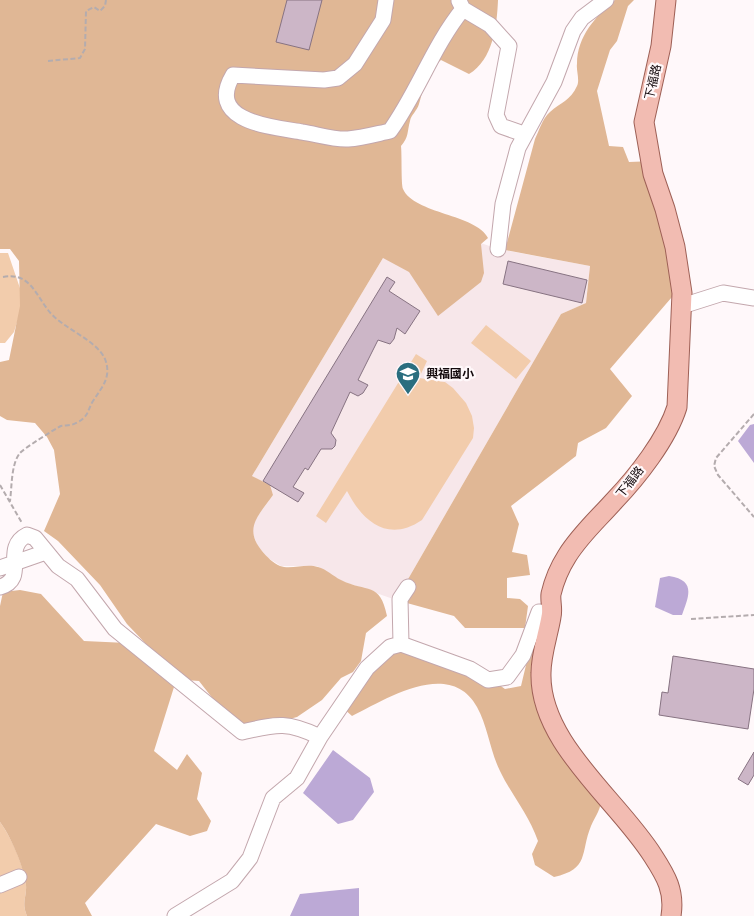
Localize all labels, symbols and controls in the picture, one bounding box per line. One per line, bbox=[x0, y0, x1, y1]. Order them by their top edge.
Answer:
street label: 下福路 bbox=[640, 62, 665, 101]
school or university icon: 興福國小 bbox=[395, 361, 421, 395]
place label: 興福國小 bbox=[426, 365, 474, 382]
street label: 下福路 bbox=[612, 462, 647, 501]

